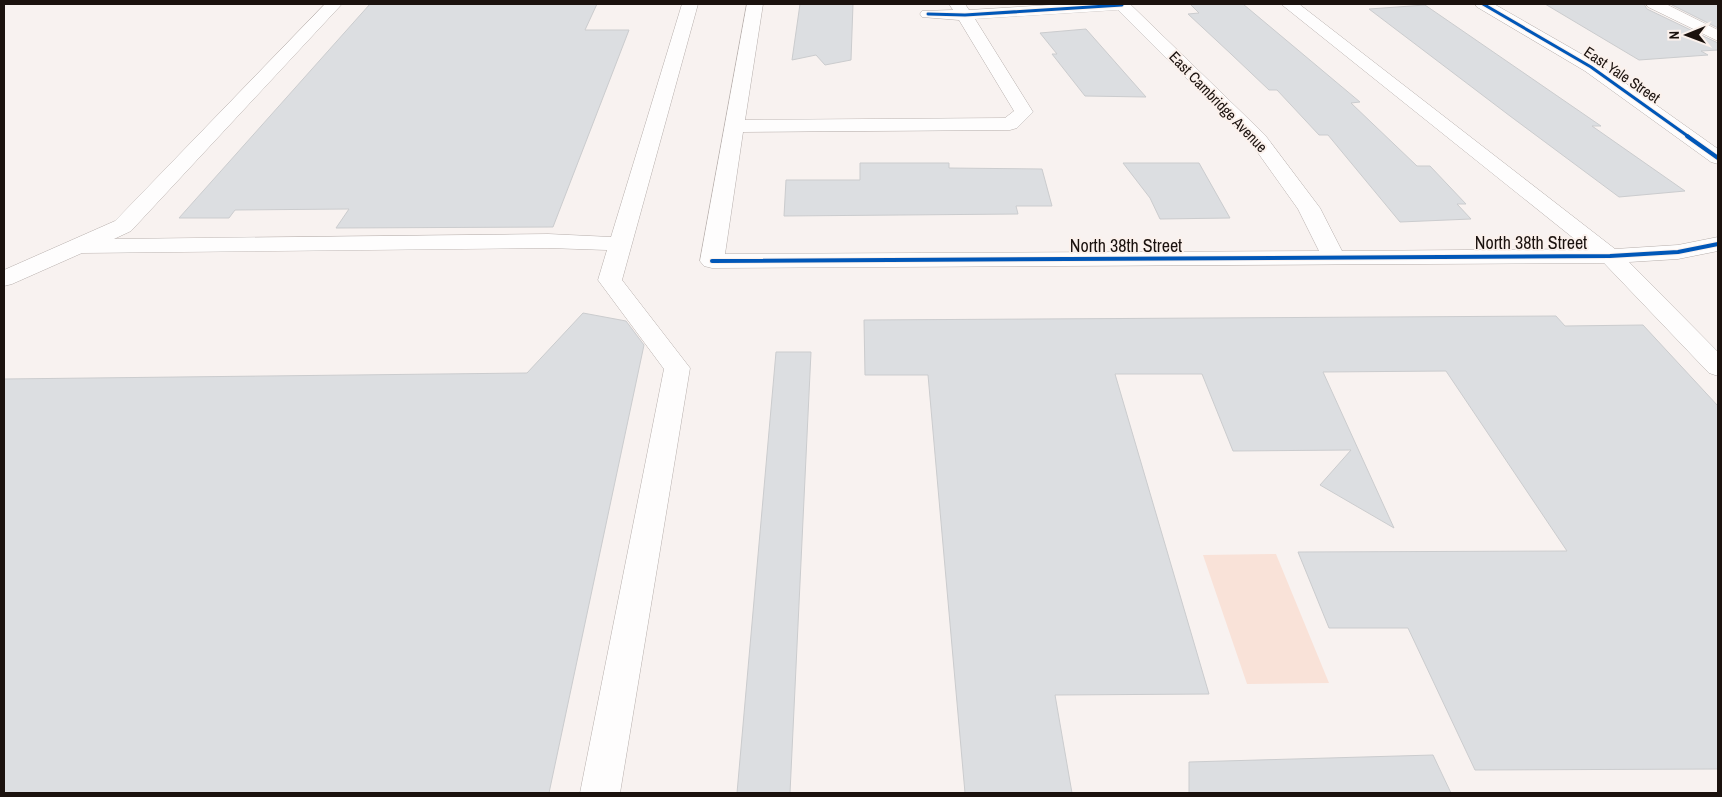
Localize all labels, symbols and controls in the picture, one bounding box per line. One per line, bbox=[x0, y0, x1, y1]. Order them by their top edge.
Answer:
north arrow bbox=[1662, 10, 1712, 60]
text: N bbox=[1665, 31, 1683, 40]
street label: East Yale Street bbox=[1580, 41, 1665, 108]
street label: East Cambridge Avenue bbox=[1165, 46, 1272, 157]
street label: North 38th Street bbox=[1475, 230, 1587, 255]
street label: North 38th Street bbox=[1070, 233, 1182, 258]

